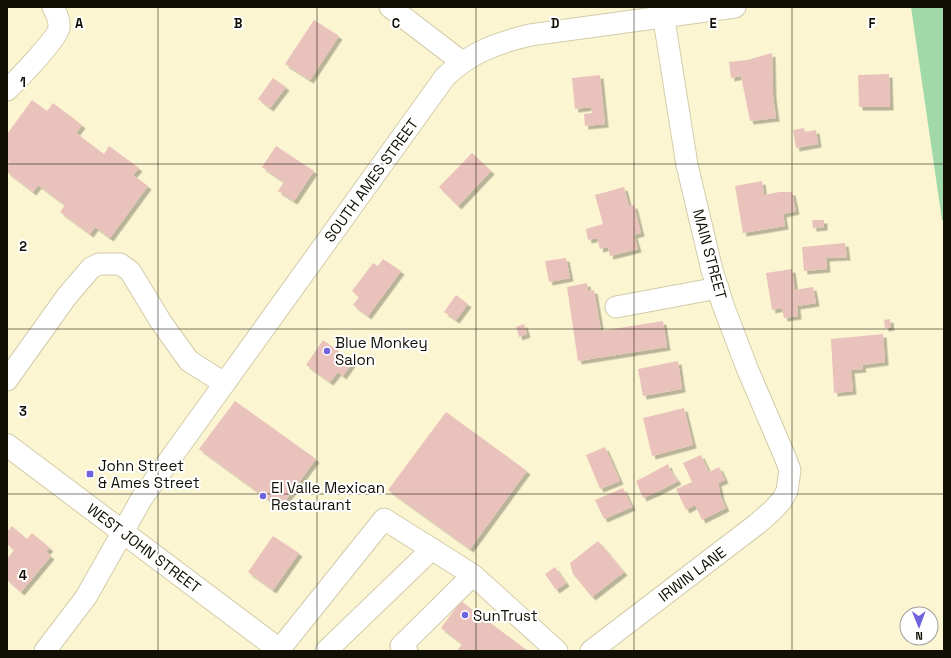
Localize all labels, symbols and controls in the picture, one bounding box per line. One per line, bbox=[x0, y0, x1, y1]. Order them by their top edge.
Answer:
text: A bbox=[75, 15, 84, 32]
text: B bbox=[234, 15, 243, 32]
text: C bbox=[392, 15, 400, 32]
text: D bbox=[551, 15, 560, 32]
text: E bbox=[709, 15, 717, 32]
text: F bbox=[869, 15, 876, 32]
text: 1 bbox=[20, 74, 26, 91]
street label: SOUTH AMES STREET bbox=[320, 114, 422, 246]
street label: MAIN STREET bbox=[689, 207, 731, 301]
text: 2 bbox=[19, 238, 27, 255]
place label: Blue Monkey Salon bbox=[335, 333, 428, 369]
marker: Blue Monkey Salon bbox=[322, 346, 332, 356]
text: 3 bbox=[19, 403, 27, 420]
place label: John Street & Ames Street bbox=[98, 456, 200, 492]
marker: John Street & Ames Street bbox=[85, 469, 95, 479]
place label: El Valle Mexican Restaurant bbox=[271, 478, 385, 514]
marker: El Valle Mexican Restaurant bbox=[258, 491, 268, 501]
street label: WEST JOHN STREET bbox=[83, 499, 205, 597]
street label: IRWIN LANE bbox=[654, 542, 730, 606]
text: 4 bbox=[19, 567, 27, 584]
place label: SunTrust bbox=[473, 606, 538, 625]
north arrow bbox=[899, 606, 939, 646]
marker: SunTrust bbox=[460, 610, 470, 620]
text: N bbox=[915, 629, 923, 643]

